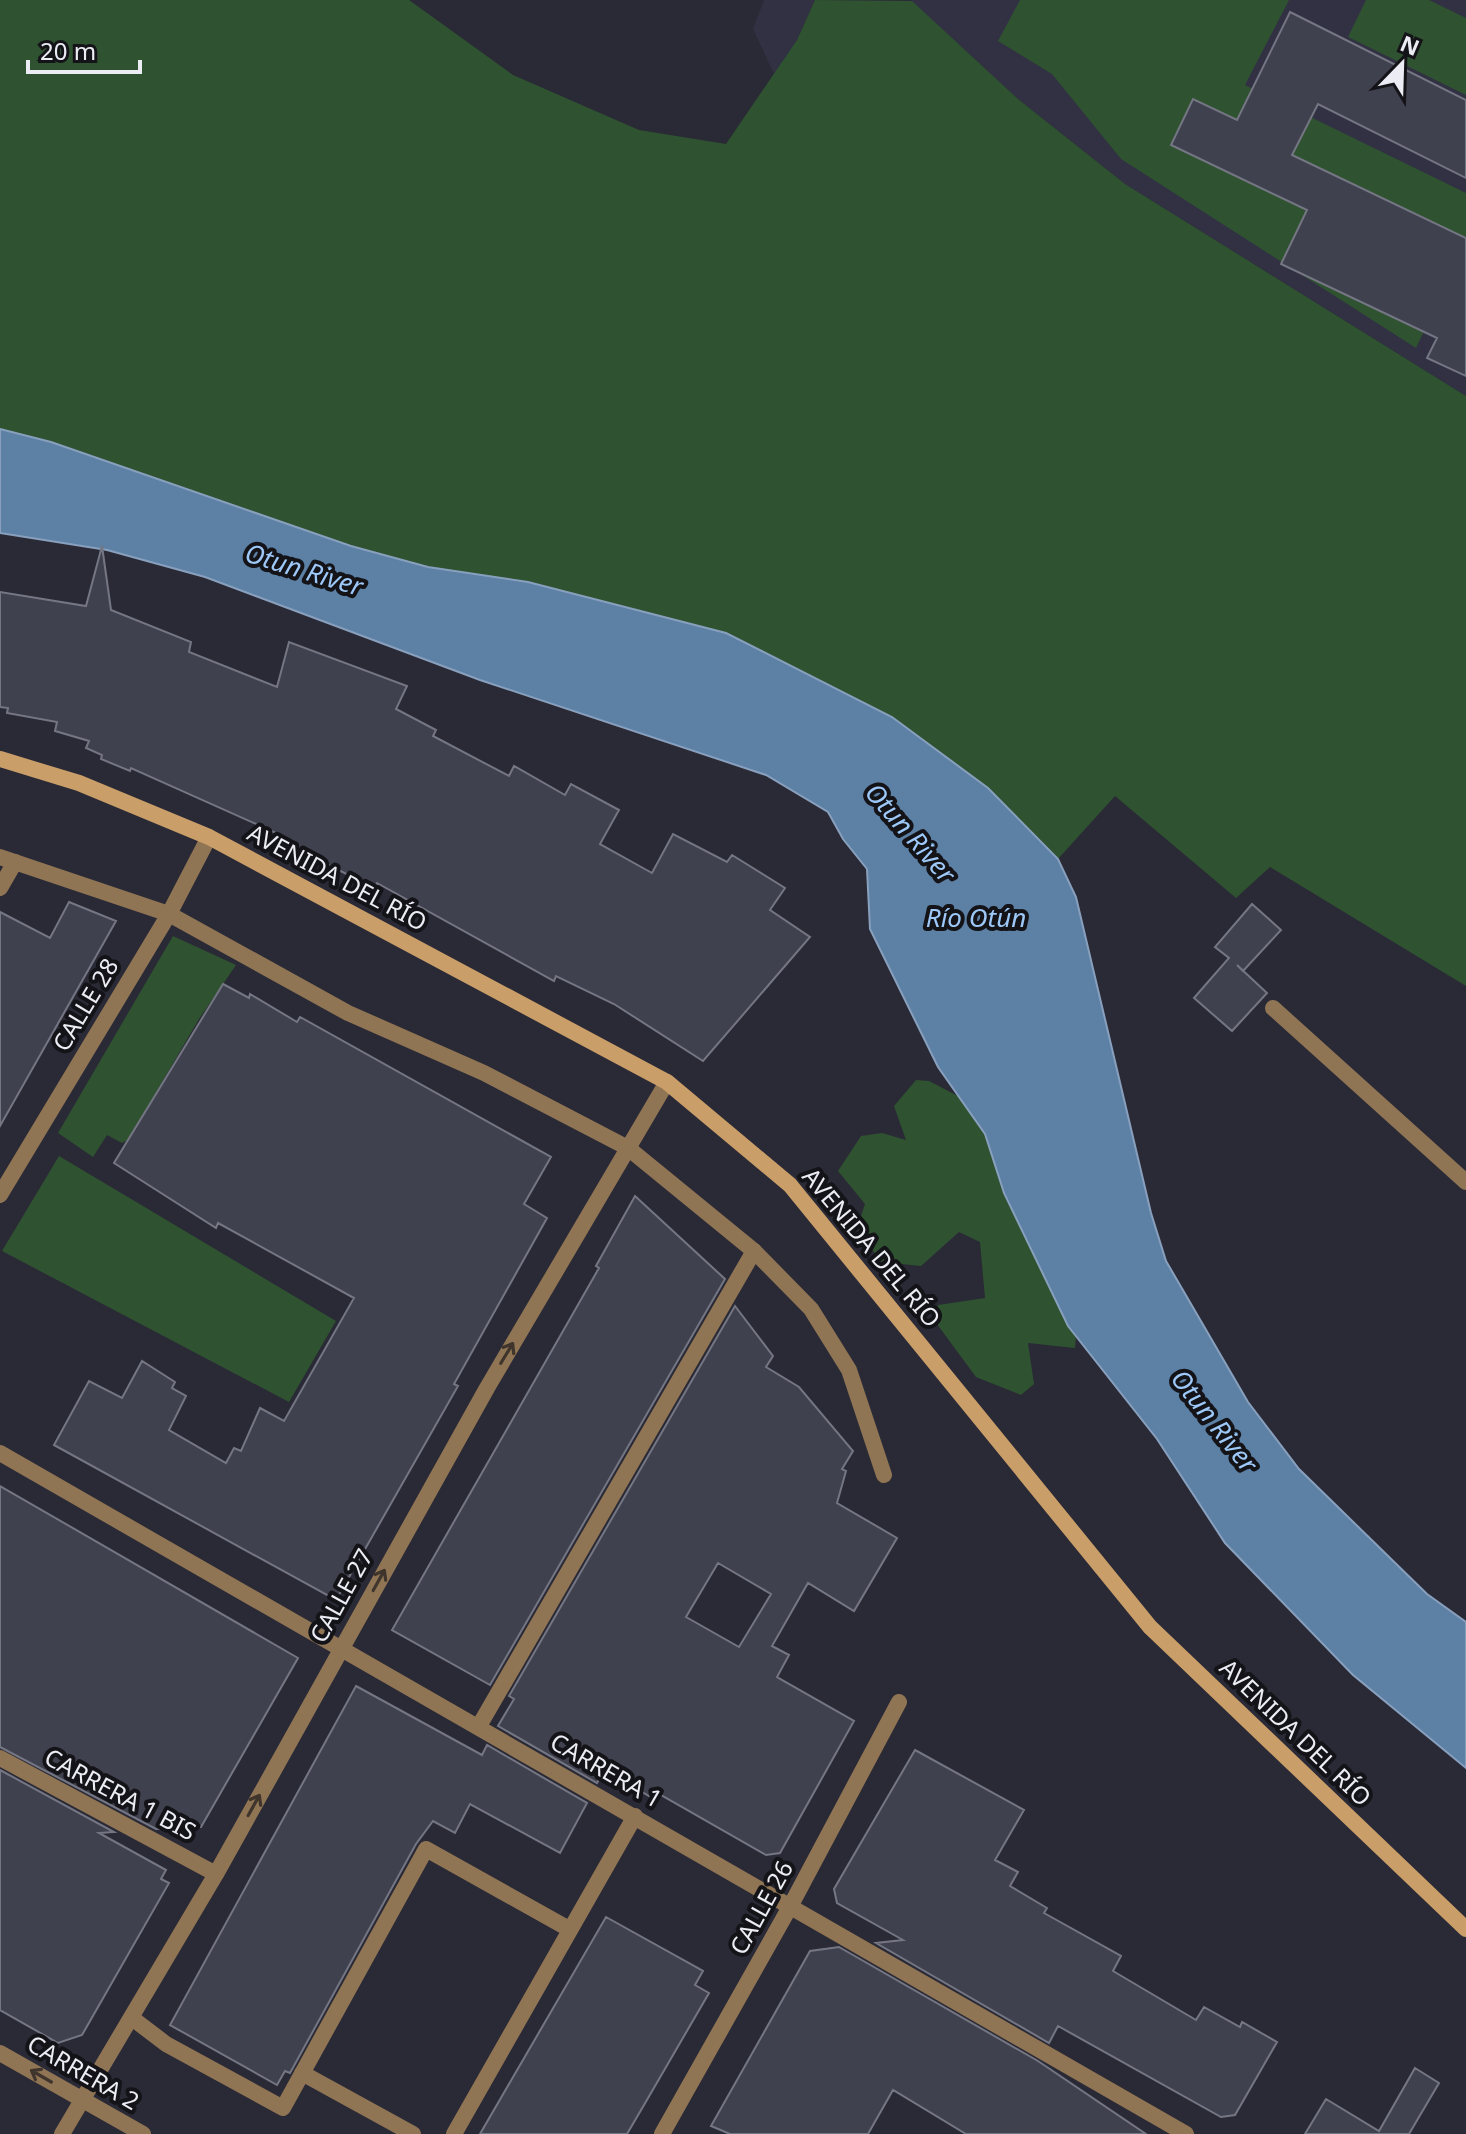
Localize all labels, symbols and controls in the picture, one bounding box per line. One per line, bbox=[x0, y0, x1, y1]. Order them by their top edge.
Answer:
scale bar bbox=[28, 24, 140, 74]
north arrow bbox=[1362, 24, 1442, 104]
text: N bbox=[1396, 27, 1424, 62]
text: 20 m bbox=[40, 34, 96, 67]
water label: Otun River bbox=[241, 534, 369, 604]
water label: Otun River bbox=[857, 775, 965, 891]
street label: AVENIDA DEL RÍO bbox=[242, 815, 433, 938]
water label: Río Otún bbox=[926, 899, 1026, 935]
street label: CALLE 28 bbox=[44, 952, 125, 1057]
street label: AVENIDA DEL RÍO bbox=[796, 1160, 949, 1334]
one-way arrow bbox=[500, 1342, 515, 1366]
water label: Otun River bbox=[1163, 1361, 1267, 1481]
street label: CALLE 27 bbox=[301, 1542, 380, 1648]
one-way arrow bbox=[372, 1568, 387, 1592]
street label: AVENIDA DEL RÍO bbox=[1213, 1651, 1379, 1813]
street label: CARRERA 1 bbox=[545, 1724, 669, 1815]
street label: CARRERA 1 BIS bbox=[39, 1740, 202, 1847]
one-way arrow bbox=[247, 1794, 262, 1818]
street label: CALLE 26 bbox=[721, 1854, 800, 1960]
street label: CARRERA 2 bbox=[22, 2026, 146, 2117]
one-way arrow bbox=[30, 2068, 53, 2084]

